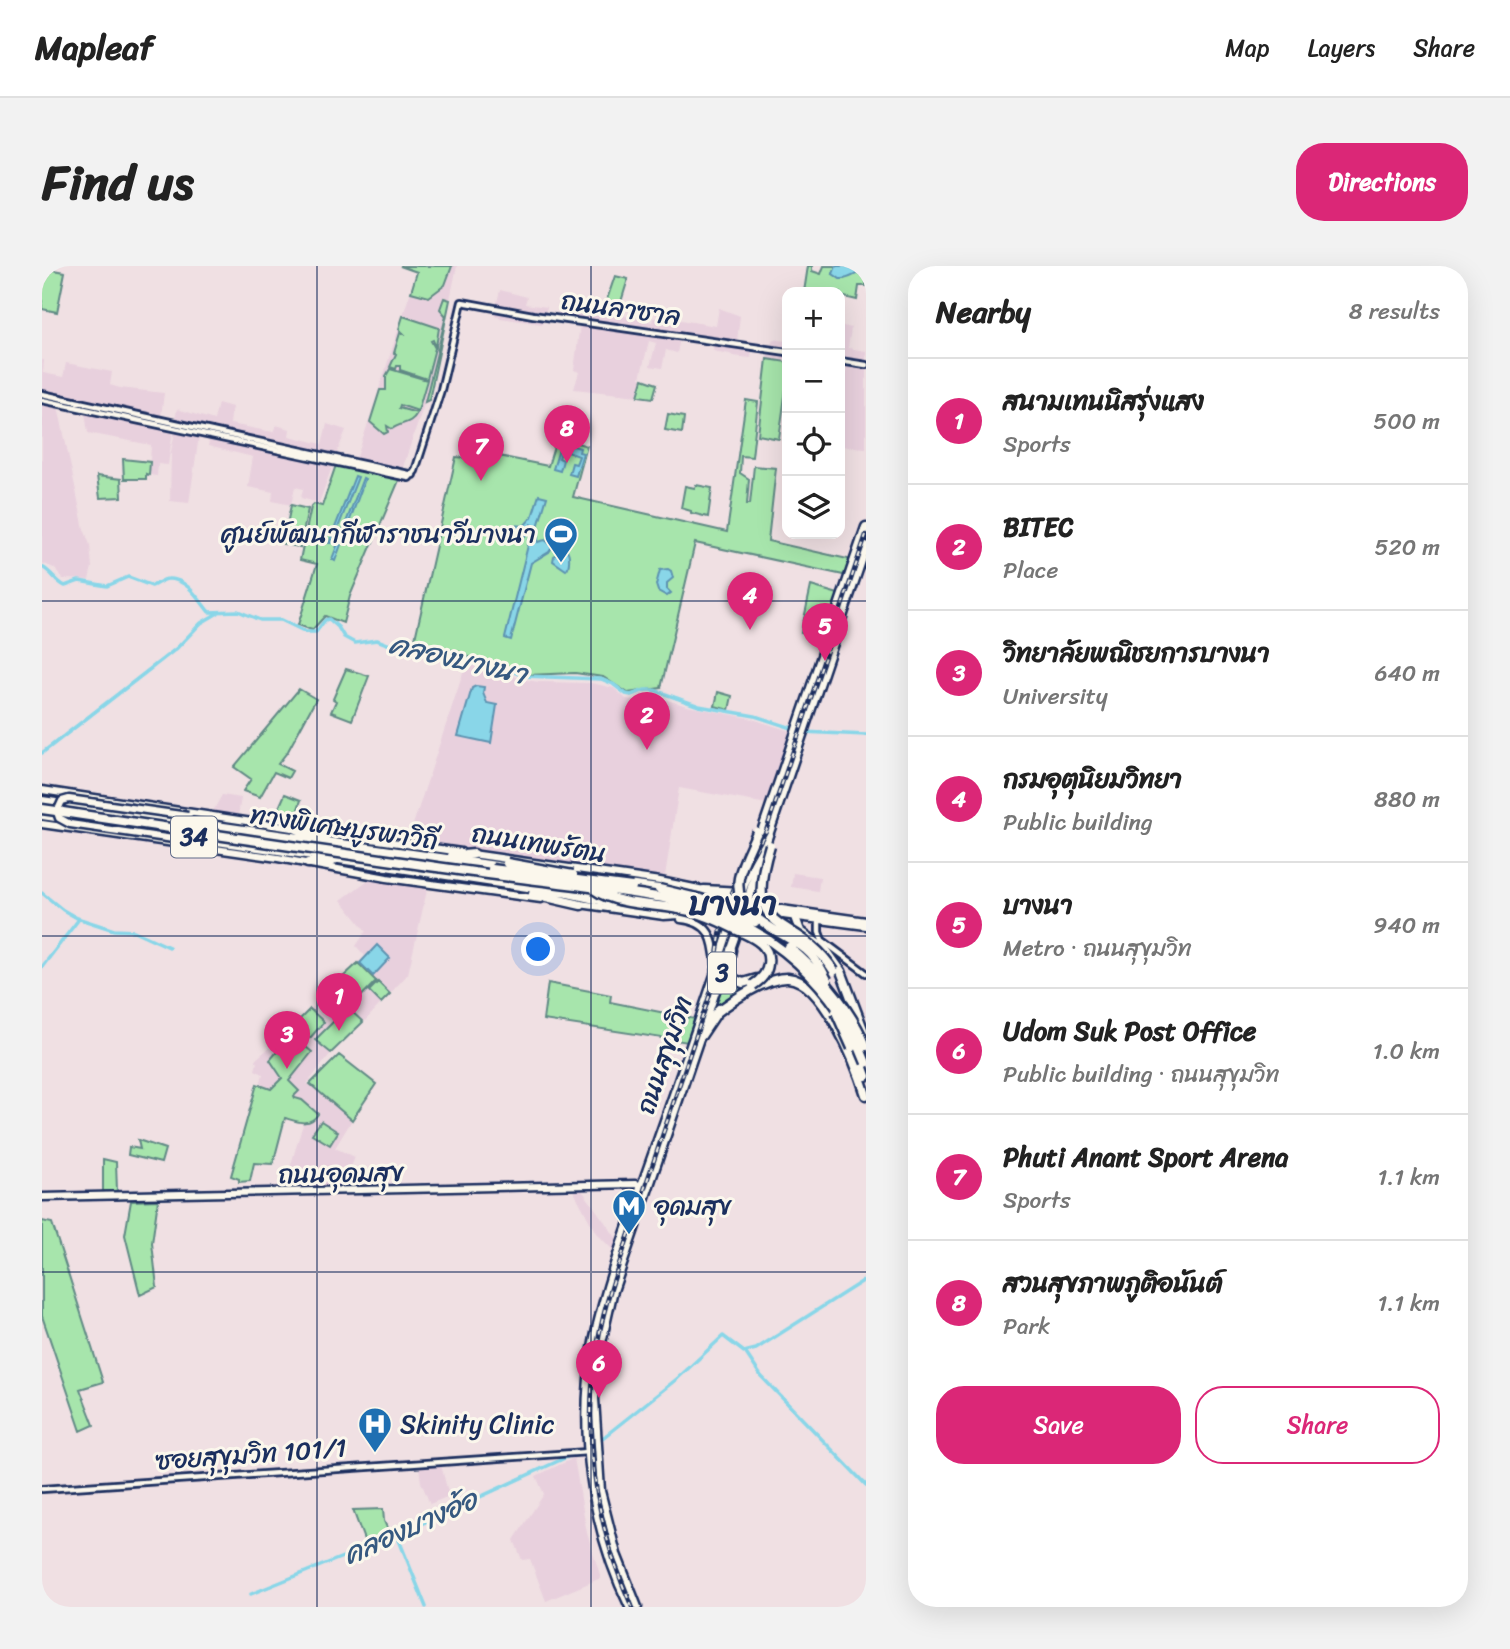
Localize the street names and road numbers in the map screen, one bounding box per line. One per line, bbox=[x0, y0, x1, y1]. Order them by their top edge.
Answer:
street label: ถนนลาซาล bbox=[558, 277, 684, 339]
street label: ทางพิเศษบูรพาวิถี bbox=[247, 791, 444, 863]
street label: ถนนเทพรัตน bbox=[468, 810, 610, 876]
road number: 34 bbox=[171, 816, 217, 858]
road number: 3 bbox=[708, 952, 736, 994]
street label: ถนนสุขุมวิท bbox=[622, 989, 706, 1121]
street label: ถนนอุดมสุข bbox=[278, 1149, 406, 1197]
street label: ซอยสุขุมวิท 101/1 bbox=[154, 1424, 348, 1484]

